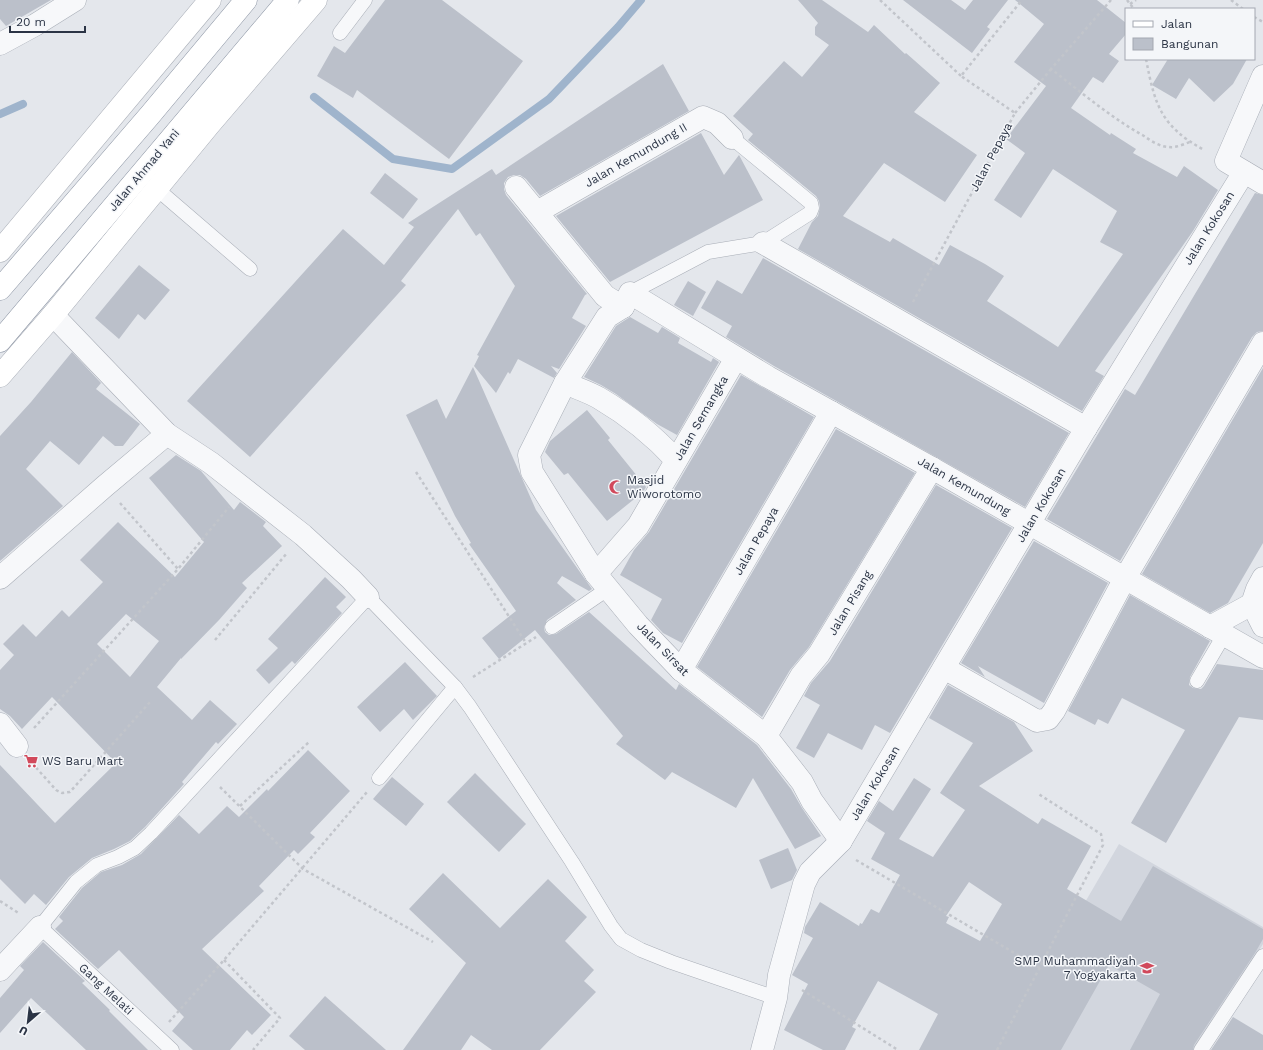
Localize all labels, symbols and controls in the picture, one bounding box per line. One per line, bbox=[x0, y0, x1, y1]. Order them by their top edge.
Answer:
scale bar bbox=[10, 8, 85, 34]
legend bbox=[1125, 8, 1255, 60]
text: 20 m bbox=[16, 15, 46, 29]
text: Jalan bbox=[1161, 17, 1192, 31]
text: Bangunan bbox=[1161, 37, 1219, 51]
street label: Jalan Kemundung II bbox=[582, 120, 690, 190]
street label: Jalan Pepaya bbox=[967, 120, 1015, 194]
street label: Jalan Ahmad Yani bbox=[106, 126, 182, 214]
street label: Jalan Kokosan bbox=[1181, 189, 1237, 267]
street label: Jalan Semangka bbox=[671, 373, 731, 463]
street label: Jalan Kemundung bbox=[915, 454, 1013, 519]
street label: Jalan Kokosan bbox=[1013, 465, 1069, 545]
place label: Masjid Wiworotomo bbox=[627, 473, 701, 501]
mosque icon: Masjid Wiworotomo bbox=[608, 479, 624, 495]
street label: Jalan Pepaya bbox=[731, 504, 781, 578]
street label: Jalan Pisang bbox=[825, 568, 875, 638]
street label: Jalan Sirsat bbox=[634, 619, 692, 679]
street label: Jalan Kokosan bbox=[847, 743, 903, 823]
supermarket icon: WS Baru Mart bbox=[23, 753, 39, 769]
place label: WS Baru Mart bbox=[42, 754, 123, 768]
place label: SMP Muhammadiyah 7 Yogyakarta bbox=[1015, 954, 1136, 982]
street label: Gang Melati bbox=[76, 960, 136, 1018]
school or university icon: SMP Muhammadiyah 7 Yogyakarta bbox=[1139, 960, 1155, 976]
north arrow bbox=[8, 1002, 48, 1042]
text: U bbox=[17, 1023, 30, 1038]

